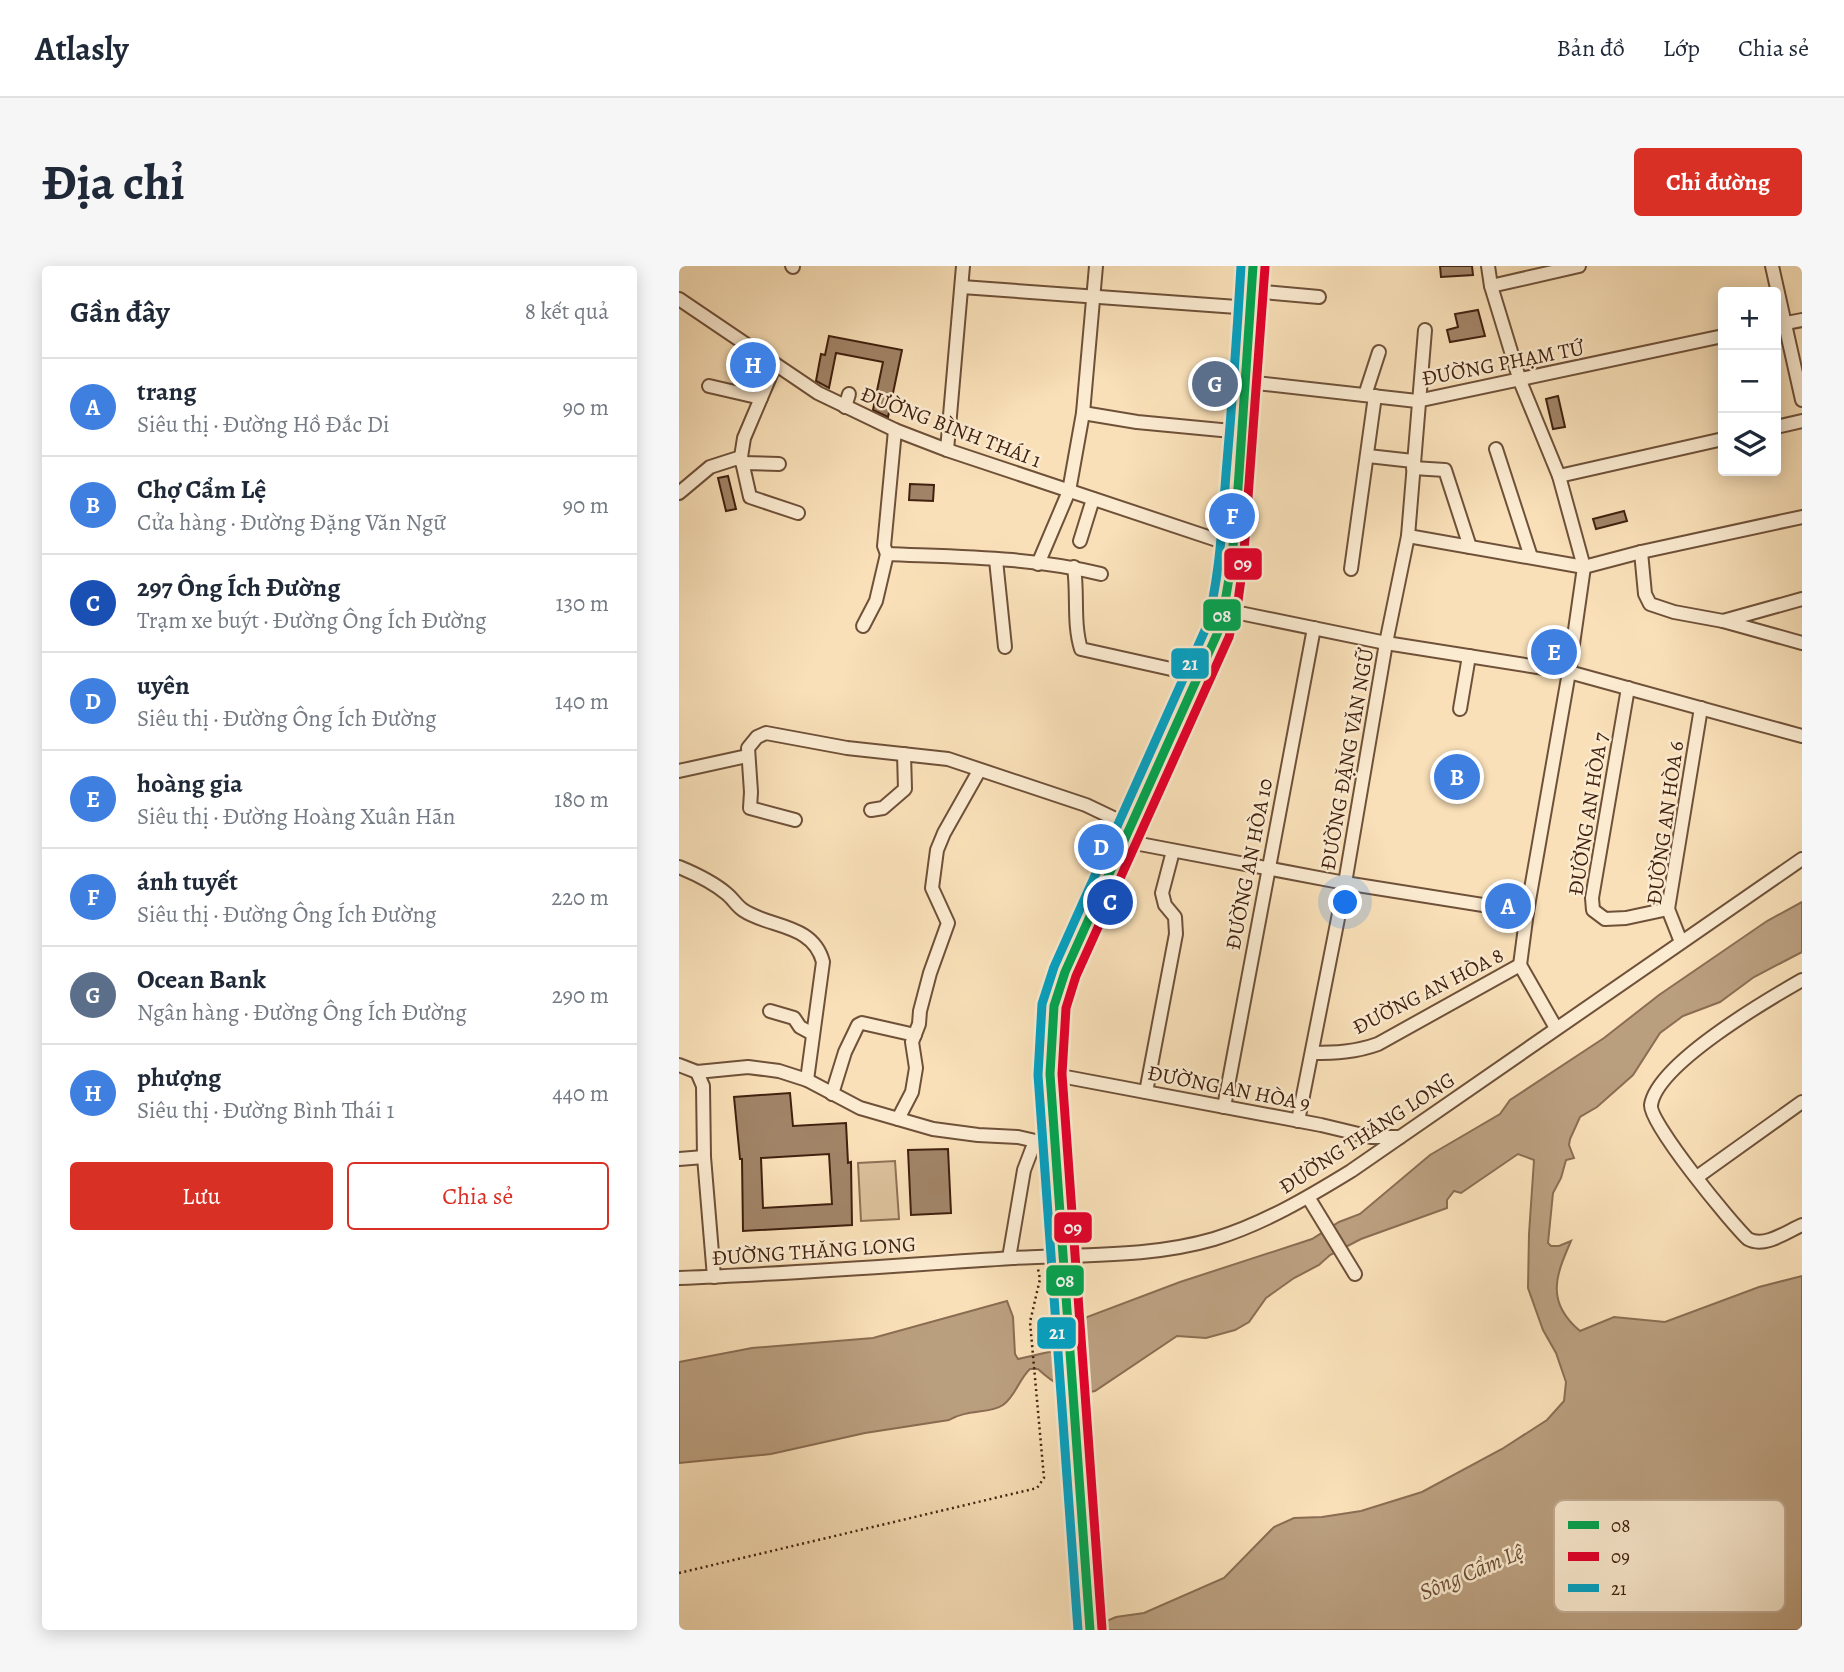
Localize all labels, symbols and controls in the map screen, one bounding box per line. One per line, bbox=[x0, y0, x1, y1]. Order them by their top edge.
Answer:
text: Atlasly bbox=[35, 26, 129, 71]
text: Bản đồ bbox=[1557, 32, 1625, 64]
text: Lớp bbox=[1663, 32, 1700, 64]
text: Chia sẻ bbox=[1738, 32, 1809, 64]
button: Chỉ đường bbox=[1634, 148, 1802, 216]
text: Địa chỉ bbox=[42, 149, 185, 216]
map controls bbox=[1718, 287, 1781, 476]
button: + bbox=[1718, 287, 1781, 350]
text: Gần đây bbox=[70, 292, 170, 332]
text: 8 kết quả bbox=[525, 296, 609, 327]
street label: ĐƯỜNG PHẠM TỨ bbox=[1419, 333, 1587, 392]
pin: H bbox=[730, 339, 776, 391]
button: − bbox=[1718, 350, 1781, 413]
pin: G bbox=[1192, 358, 1238, 410]
text: trang bbox=[137, 374, 197, 409]
street label: ĐƯỜNG BÌNH THÁI 1 bbox=[857, 380, 1045, 474]
text: A bbox=[86, 392, 100, 423]
text: 90 m bbox=[563, 392, 609, 423]
text: Siêu thị · Đường Hồ Đắc Di bbox=[137, 409, 389, 440]
button: layers bbox=[1718, 413, 1781, 476]
text: Chợ Cẩm Lệ bbox=[137, 472, 266, 507]
text: B bbox=[86, 490, 100, 521]
text: 90 m bbox=[563, 490, 609, 521]
pin: F bbox=[1209, 490, 1255, 542]
text: Cửa hàng · Đường Đặng Văn Ngữ bbox=[137, 507, 446, 538]
line badge: 09 bbox=[1223, 547, 1263, 581]
text: 09 bbox=[1234, 551, 1252, 577]
text: 297 Ông Ích Đường bbox=[137, 570, 340, 605]
text: C bbox=[86, 588, 100, 619]
text: 130 m bbox=[556, 588, 609, 619]
line badge: 08 bbox=[1202, 598, 1242, 632]
text: 08 bbox=[1213, 603, 1231, 629]
text: Trạm xe buýt · Đường Ông Ích Đường bbox=[137, 605, 487, 636]
pin: E bbox=[1531, 626, 1577, 678]
street label: ĐƯỜNG ĐẶNG VĂN NGỮ bbox=[1314, 645, 1380, 872]
line badge: 21 bbox=[1170, 647, 1210, 680]
text: 21 bbox=[1182, 651, 1198, 677]
text: uyên bbox=[137, 668, 190, 703]
text: D bbox=[85, 686, 101, 717]
text: 140 m bbox=[555, 686, 609, 717]
text: Siêu thị · Đường Ông Ích Đường bbox=[137, 703, 437, 734]
street label: ĐƯỜNG AN HÒA 7 bbox=[1561, 730, 1615, 897]
street label: ĐƯỜNG AN HÒA 6 bbox=[1640, 739, 1690, 907]
pin: B bbox=[1434, 751, 1480, 803]
text: hoàng gia bbox=[137, 766, 243, 801]
street label: ĐƯỜNG AN HÒA 10 bbox=[1219, 776, 1279, 952]
text: E bbox=[86, 784, 100, 815]
text: 180 m bbox=[554, 784, 609, 815]
text: Siêu thị · Đường Hoàng Xuân Hãn bbox=[137, 801, 455, 832]
pin: D bbox=[1078, 821, 1124, 873]
text: ánh tuyết bbox=[137, 864, 238, 899]
pin: C bbox=[1087, 876, 1133, 928]
pin: A bbox=[1485, 880, 1531, 932]
text: F bbox=[87, 882, 99, 913]
text: 220 m bbox=[551, 882, 609, 913]
your location bbox=[1328, 885, 1362, 919]
text: Siêu thị · Đường Ông Ích Đường bbox=[137, 899, 437, 930]
street label: ĐƯỜNG AN HÒA 8 bbox=[1348, 941, 1508, 1041]
text: Ocean Bank bbox=[137, 962, 266, 997]
text: G bbox=[85, 980, 101, 1011]
text: 290 m bbox=[552, 980, 609, 1011]
text: Ngân hàng · Đường Ông Ích Đường bbox=[137, 997, 467, 1028]
street label: ĐƯỜNG AN HÒA 9 bbox=[1145, 1058, 1313, 1118]
text: phượng bbox=[137, 1060, 221, 1095]
street label: ĐƯỜNG THĂNG LONG bbox=[1274, 1066, 1460, 1200]
text: H bbox=[84, 1078, 102, 1109]
text: 440 m bbox=[552, 1078, 609, 1109]
text: Siêu thị · Đường Bình Thái 1 bbox=[137, 1095, 394, 1126]
button: Lưu bbox=[70, 1162, 333, 1230]
button: Chia sẻ bbox=[347, 1162, 609, 1230]
line badge: 09 bbox=[1053, 1211, 1093, 1244]
text: 09 bbox=[1064, 1215, 1082, 1241]
street label: ĐƯỜNG THĂNG LONG bbox=[711, 1230, 917, 1272]
line badge: 08 bbox=[1045, 1264, 1085, 1297]
text: 08 bbox=[1056, 1268, 1074, 1294]
line badge: 21 bbox=[1036, 1316, 1077, 1350]
text: 21 bbox=[1049, 1320, 1065, 1346]
legend bbox=[1554, 1500, 1785, 1612]
text: 08 bbox=[1611, 1513, 1630, 1539]
water label: Sông Cẩm Lệ bbox=[1414, 1535, 1530, 1608]
text: 09 bbox=[1611, 1544, 1630, 1570]
text: 21 bbox=[1611, 1576, 1627, 1602]

